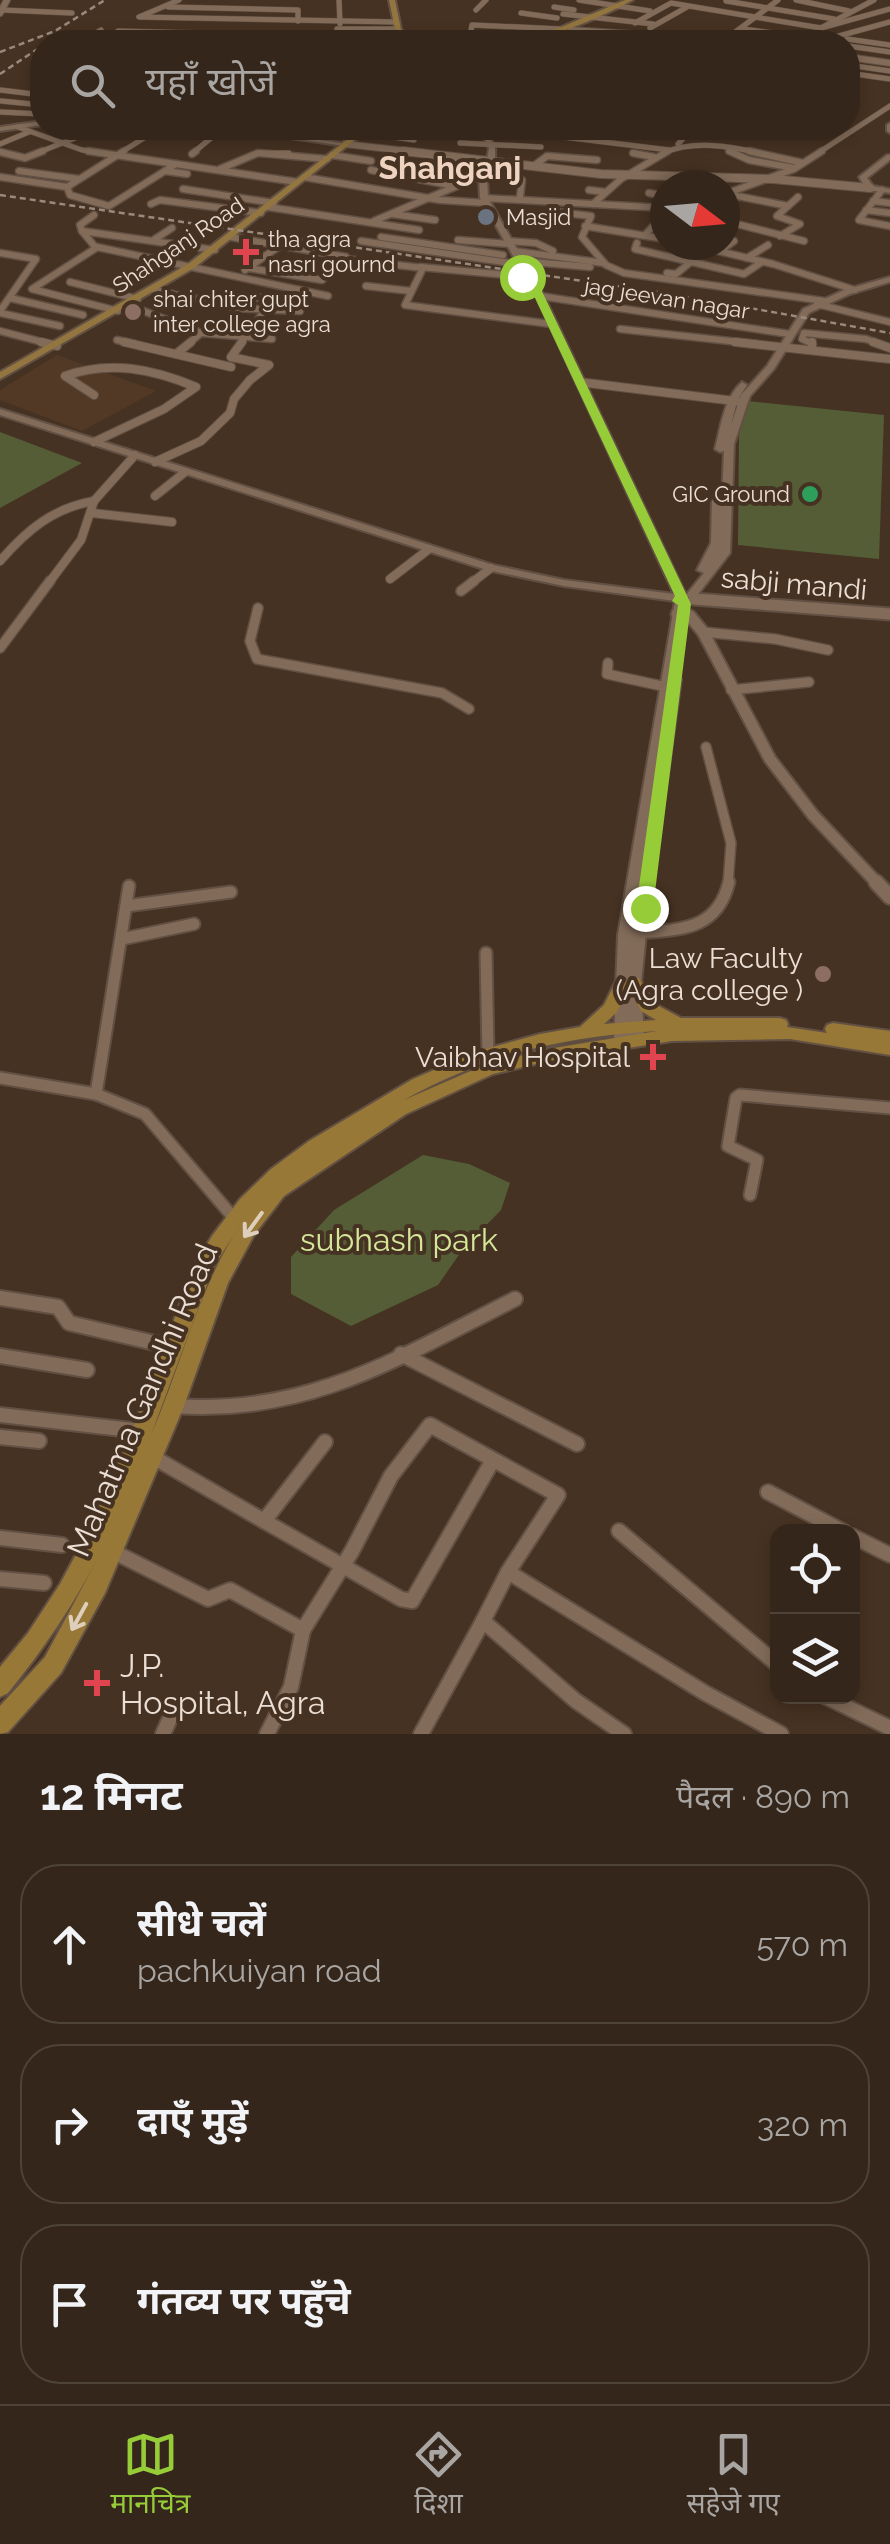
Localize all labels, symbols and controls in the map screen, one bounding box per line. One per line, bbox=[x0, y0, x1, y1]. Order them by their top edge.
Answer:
search box bbox=[30, 30, 860, 140]
icon: search bbox=[65, 58, 120, 113]
text: यहाँ खोजें bbox=[145, 59, 276, 104]
district label: Shahganj bbox=[379, 149, 521, 186]
north arrow bbox=[650, 170, 740, 260]
street label: Shahganj Road bbox=[107, 192, 249, 298]
place label: Masjid bbox=[506, 204, 571, 230]
marker: Masjid bbox=[475, 206, 497, 228]
place label: tha agra nasri gournd bbox=[268, 226, 396, 277]
marker: tha agra nasri gournd bbox=[233, 239, 259, 265]
route start bbox=[500, 255, 546, 301]
street label: jag jeevan nagar bbox=[580, 272, 752, 324]
place label: shai chiter gupt inter college agra bbox=[153, 286, 331, 337]
marker: shai chiter gupt inter college agra bbox=[122, 301, 144, 323]
place label: GIC Ground bbox=[672, 481, 790, 507]
marker: GIC Ground bbox=[799, 483, 821, 505]
street label: sabji mandi bbox=[720, 561, 868, 607]
route end bbox=[623, 886, 669, 932]
place label: Law Faculty (Agra college ) bbox=[616, 942, 803, 1007]
marker: Law Faculty (Agra college ) bbox=[812, 963, 834, 985]
place label: Vaibhav Hospital bbox=[415, 1041, 630, 1074]
marker: Vaibhav Hospital bbox=[640, 1044, 666, 1070]
one-way arrow bbox=[242, 1210, 263, 1238]
park label: subhash park bbox=[300, 1221, 498, 1258]
street label: Mahatma Gandhi Road bbox=[59, 1238, 225, 1562]
map controls bbox=[770, 1524, 860, 1704]
button: locate bbox=[770, 1524, 860, 1614]
one-way arrow bbox=[69, 1602, 89, 1631]
button: layers bbox=[770, 1614, 860, 1704]
place label: J.P. Hospital, Agra bbox=[120, 1647, 325, 1721]
marker: J.P. Hospital, Agra bbox=[84, 1670, 110, 1696]
text: 12 मिनट bbox=[40, 1771, 183, 1820]
text: पैदल · 890 m bbox=[676, 1778, 850, 1815]
text: सीधे चलें bbox=[137, 1900, 266, 1945]
icon: ahead bbox=[42, 1917, 97, 1972]
text: 570 m bbox=[757, 1926, 848, 1963]
text: pachkuiyan road bbox=[137, 1952, 382, 1989]
icon: right bbox=[42, 2097, 97, 2152]
text: दाएँ मुड़ें bbox=[137, 2098, 248, 2143]
text: 320 m bbox=[757, 2106, 848, 2143]
icon: arrive bbox=[42, 2277, 97, 2332]
text: गंतव्य पर पहुँचे bbox=[137, 2278, 351, 2323]
tab: मानचित्र bbox=[110, 2427, 190, 2524]
tab: दिशा bbox=[411, 2427, 466, 2524]
tab: सहेजे गए bbox=[687, 2427, 780, 2524]

